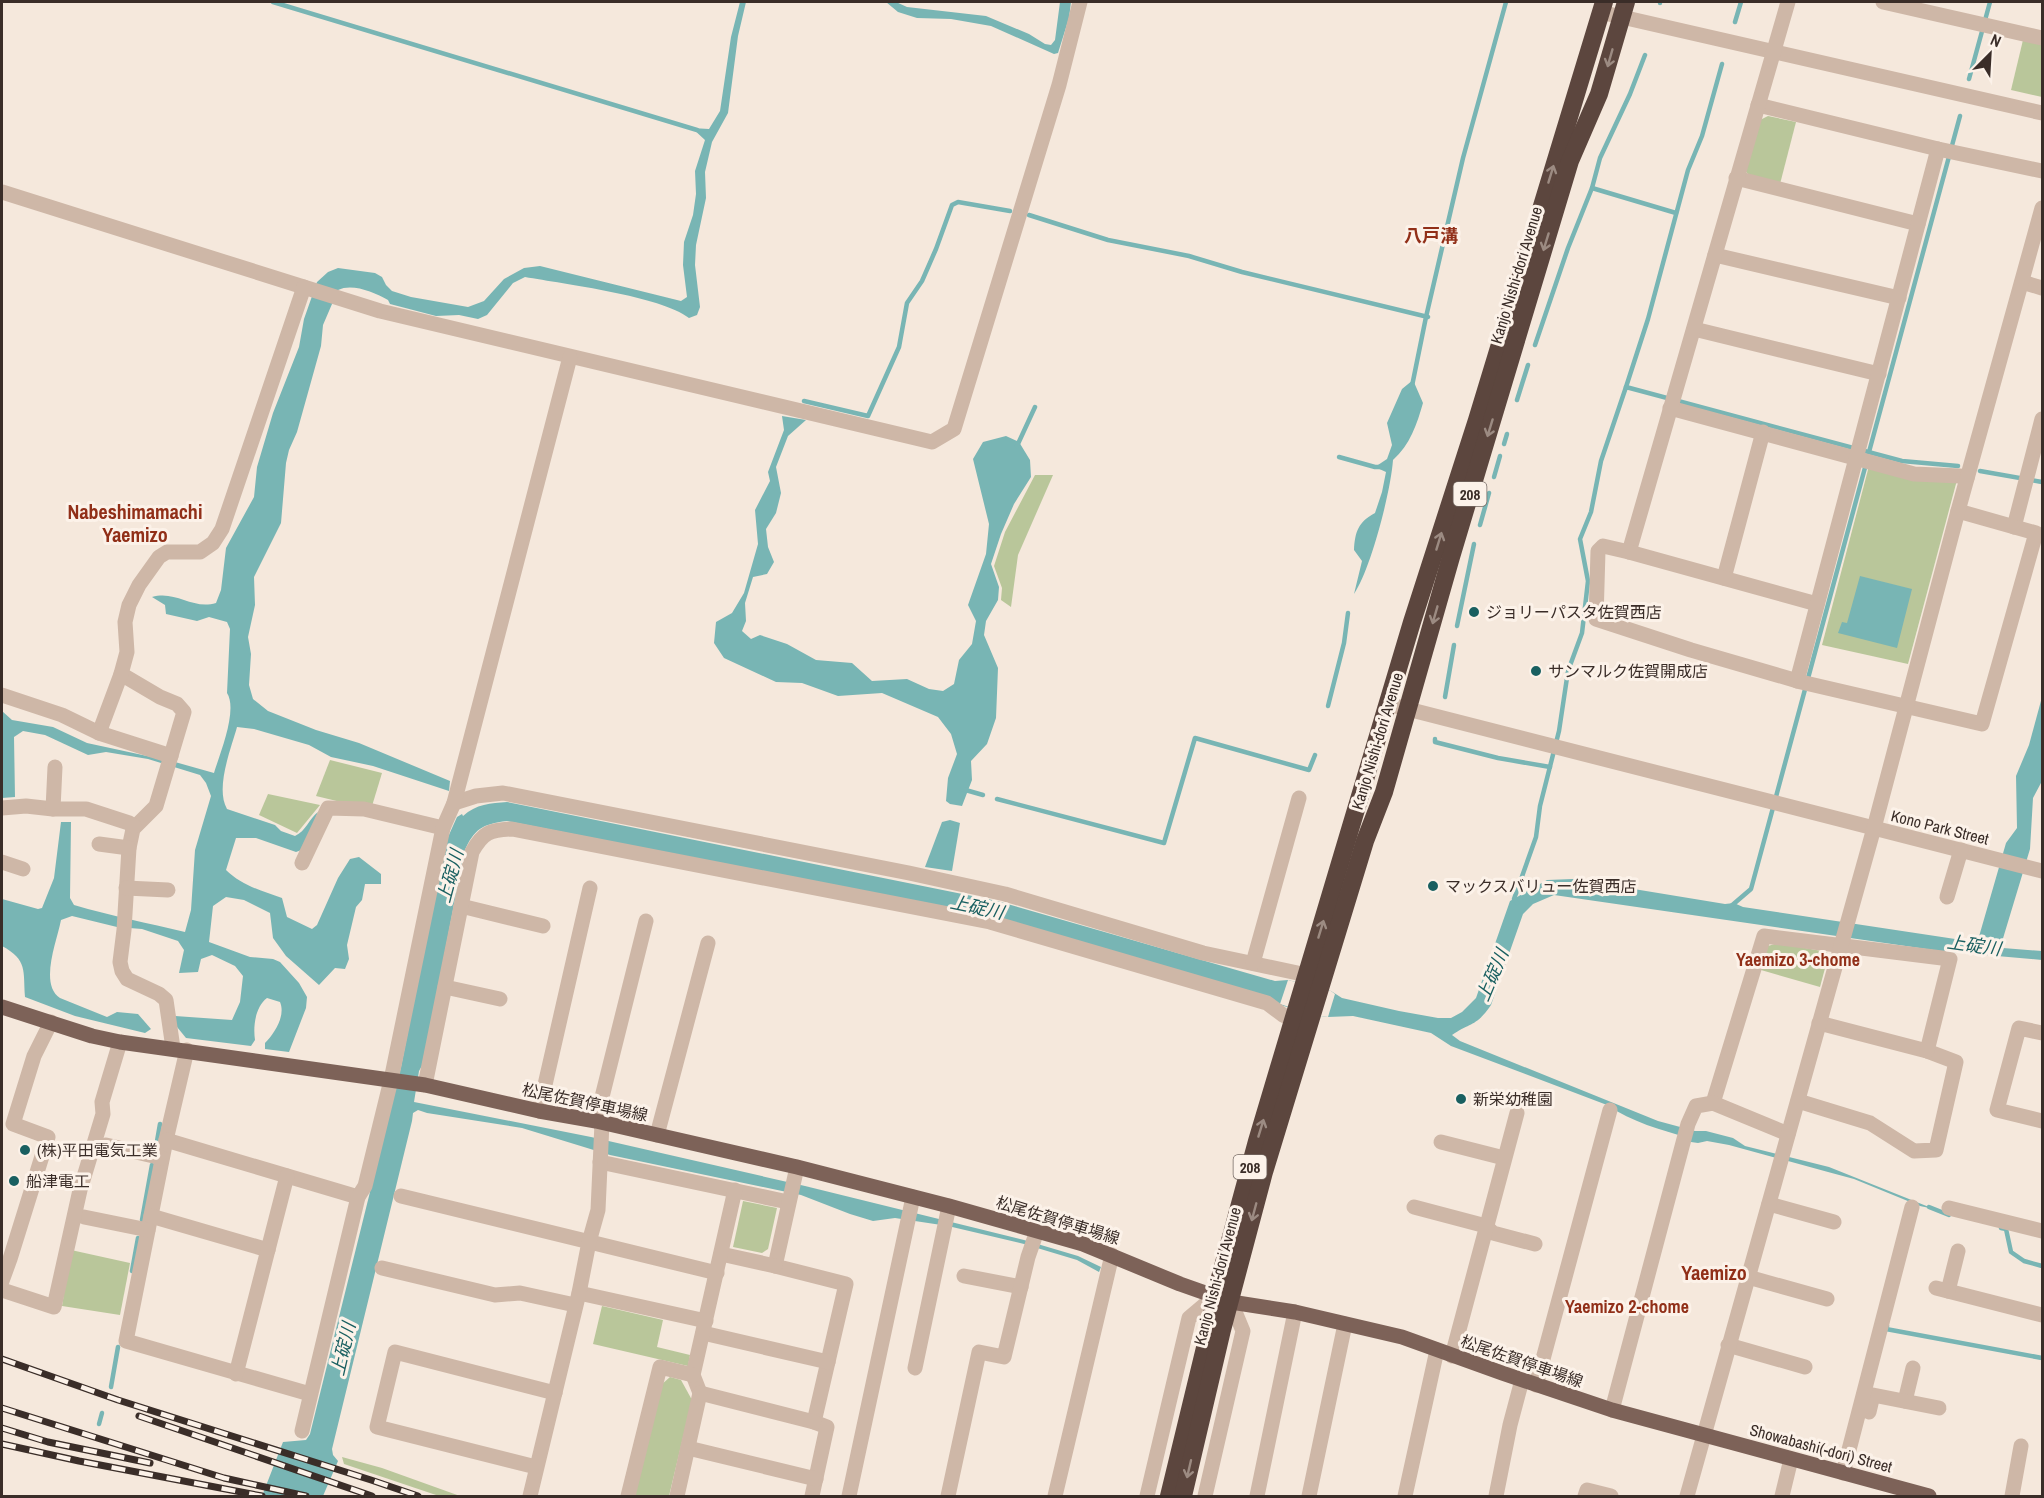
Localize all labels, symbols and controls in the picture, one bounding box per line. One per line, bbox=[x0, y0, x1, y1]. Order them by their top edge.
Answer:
north arrow bbox=[1960, 24, 2020, 84]
text: N bbox=[1987, 28, 2005, 52]
one-way arrow bbox=[1604, 48, 1615, 67]
one-way arrow bbox=[1547, 165, 1558, 184]
street label: Kanjo Nishi-dori Avenue bbox=[1485, 204, 1547, 346]
district label: 八戸溝 bbox=[1404, 223, 1458, 248]
one-way arrow bbox=[1540, 232, 1551, 251]
one-way arrow bbox=[1484, 419, 1495, 438]
road number: 208 bbox=[1454, 482, 1486, 506]
district label: Nabeshimamachi Yaemizo bbox=[68, 498, 202, 548]
one-way arrow bbox=[1434, 532, 1445, 551]
place label: ジョリーパスタ佐賀西店 bbox=[1486, 601, 1662, 623]
marker: ジョリーパスタ佐賀西店 bbox=[1467, 605, 1481, 619]
one-way arrow bbox=[1429, 606, 1440, 625]
place label: サンマルク佐賀開成店 bbox=[1548, 660, 1708, 682]
marker: サンマルク佐賀開成店 bbox=[1529, 664, 1543, 678]
street label: Kanjo Nishi-dori Avenue bbox=[1346, 670, 1408, 812]
street label: Kono Park Street bbox=[1889, 804, 1991, 850]
water label: 上碇川 bbox=[431, 845, 470, 905]
place label: マックスバリュー佐賀西店 bbox=[1445, 875, 1637, 897]
marker: マックスバリュー佐賀西店 bbox=[1426, 879, 1440, 893]
water label: 上碇川 bbox=[948, 889, 1008, 925]
one-way arrow bbox=[1316, 920, 1327, 939]
water label: 上碇川 bbox=[1946, 929, 2004, 961]
water label: 上碇川 bbox=[1470, 943, 1515, 1005]
district label: Yaemizo 3-chome bbox=[1736, 947, 1860, 972]
street label: 松尾佐賀停車場線 bbox=[520, 1078, 650, 1126]
place label: 新栄幼稚園 bbox=[1473, 1088, 1553, 1110]
marker: 新栄幼稚園 bbox=[1454, 1092, 1468, 1106]
one-way arrow bbox=[1256, 1119, 1267, 1138]
place label: (株)平田電気工業 bbox=[37, 1139, 158, 1161]
marker: (株)平田電気工業 bbox=[18, 1143, 32, 1157]
road number: 208 bbox=[1234, 1155, 1266, 1179]
place label: 船津電工 bbox=[26, 1170, 90, 1192]
marker: 船津電工 bbox=[7, 1174, 21, 1188]
street label: 松尾佐賀停車場線 bbox=[994, 1191, 1122, 1249]
one-way arrow bbox=[1247, 1202, 1259, 1221]
street label: Kanjo Nishi-dori Avenue bbox=[1188, 1205, 1246, 1347]
district label: Yaemizo bbox=[1681, 1259, 1747, 1286]
district label: Yaemizo 2-chome bbox=[1565, 1294, 1689, 1319]
water label: 上碇川 bbox=[325, 1318, 362, 1378]
street label: 松尾佐賀停車場線 bbox=[1458, 1330, 1586, 1392]
street label: Showabashi(-dori) Street bbox=[1747, 1418, 1895, 1478]
one-way arrow bbox=[1183, 1459, 1195, 1478]

